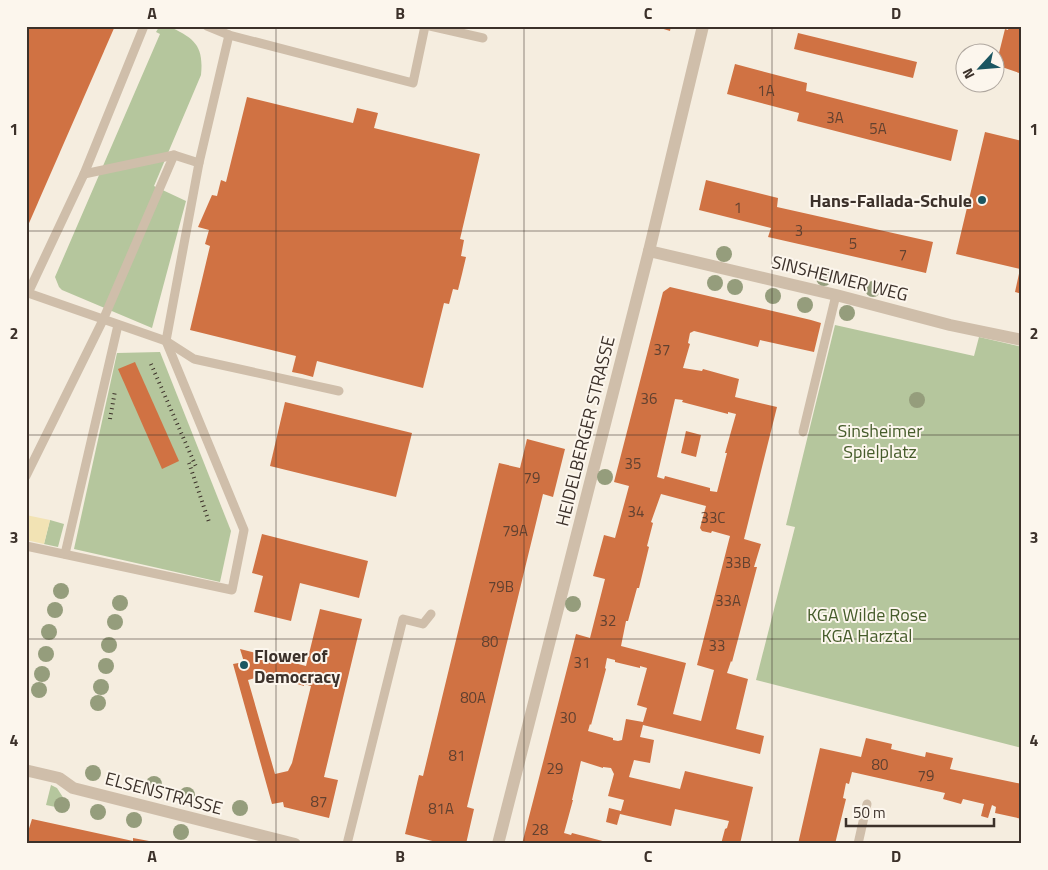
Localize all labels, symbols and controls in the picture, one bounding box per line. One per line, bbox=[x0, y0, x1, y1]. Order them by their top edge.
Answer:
text: A bbox=[147, 1, 157, 25]
text: B bbox=[395, 1, 405, 25]
text: C bbox=[644, 1, 653, 25]
text: D bbox=[891, 1, 901, 25]
north arrow bbox=[956, 42, 1006, 92]
text: N bbox=[956, 65, 979, 83]
house number: 1A bbox=[757, 79, 775, 102]
house number: 3A bbox=[826, 106, 844, 129]
text: 1 bbox=[10, 117, 18, 141]
house number: 5A bbox=[869, 117, 887, 140]
text: 1 bbox=[1030, 117, 1038, 141]
place label: Hans-Fallada-Schule bbox=[810, 187, 972, 214]
marker: Hans-Fallada-Schule bbox=[976, 194, 988, 206]
house number: 1 bbox=[734, 196, 742, 219]
house number: 3 bbox=[795, 219, 803, 242]
house number: 5 bbox=[849, 232, 857, 255]
house number: 7 bbox=[899, 243, 907, 266]
street label: SINSHEIMER WEG bbox=[769, 248, 911, 308]
text: 2 bbox=[10, 321, 18, 345]
text: 2 bbox=[1030, 321, 1038, 345]
street label: HEIDELBERGER STRASSE bbox=[548, 333, 622, 529]
house number: 37 bbox=[654, 338, 670, 361]
house number: 36 bbox=[641, 387, 657, 410]
park label: Sinsheimer Spielplatz bbox=[838, 417, 922, 465]
house number: 35 bbox=[625, 452, 641, 475]
house number: 79 bbox=[524, 466, 540, 489]
house number: 34 bbox=[628, 500, 644, 523]
house number: 33C bbox=[701, 506, 725, 529]
house number: 79A bbox=[502, 519, 528, 542]
text: 3 bbox=[10, 525, 18, 549]
text: 3 bbox=[1030, 525, 1038, 549]
house number: 33B bbox=[725, 551, 751, 574]
house number: 79B bbox=[488, 575, 514, 598]
house number: 33A bbox=[715, 589, 741, 612]
park label: KGA Wilde Rose KGA Harztal bbox=[807, 601, 927, 649]
house number: 32 bbox=[600, 609, 616, 632]
house number: 80 bbox=[482, 630, 498, 653]
house number: 33 bbox=[709, 634, 725, 657]
place label: Flower of Democracy bbox=[254, 642, 340, 690]
house number: 31 bbox=[574, 651, 590, 674]
marker: Flower of Democracy bbox=[238, 659, 250, 671]
house number: 80A bbox=[460, 686, 486, 709]
house number: 30 bbox=[560, 706, 576, 729]
text: 4 bbox=[10, 728, 19, 752]
text: 4 bbox=[1030, 728, 1039, 752]
house number: 81 bbox=[449, 744, 465, 767]
house number: 80 bbox=[872, 753, 888, 776]
house number: 29 bbox=[547, 757, 563, 780]
street label: ELSENSTRASSE bbox=[102, 764, 226, 822]
house number: 79 bbox=[918, 764, 934, 787]
house number: 87 bbox=[311, 790, 327, 813]
scale bar bbox=[846, 795, 993, 827]
house number: 81A bbox=[428, 797, 454, 820]
text: 50 m bbox=[853, 801, 886, 824]
house number: 28 bbox=[532, 818, 548, 841]
text: A bbox=[147, 844, 157, 868]
text: B bbox=[395, 844, 405, 868]
text: C bbox=[644, 844, 653, 868]
text: D bbox=[891, 844, 901, 868]

